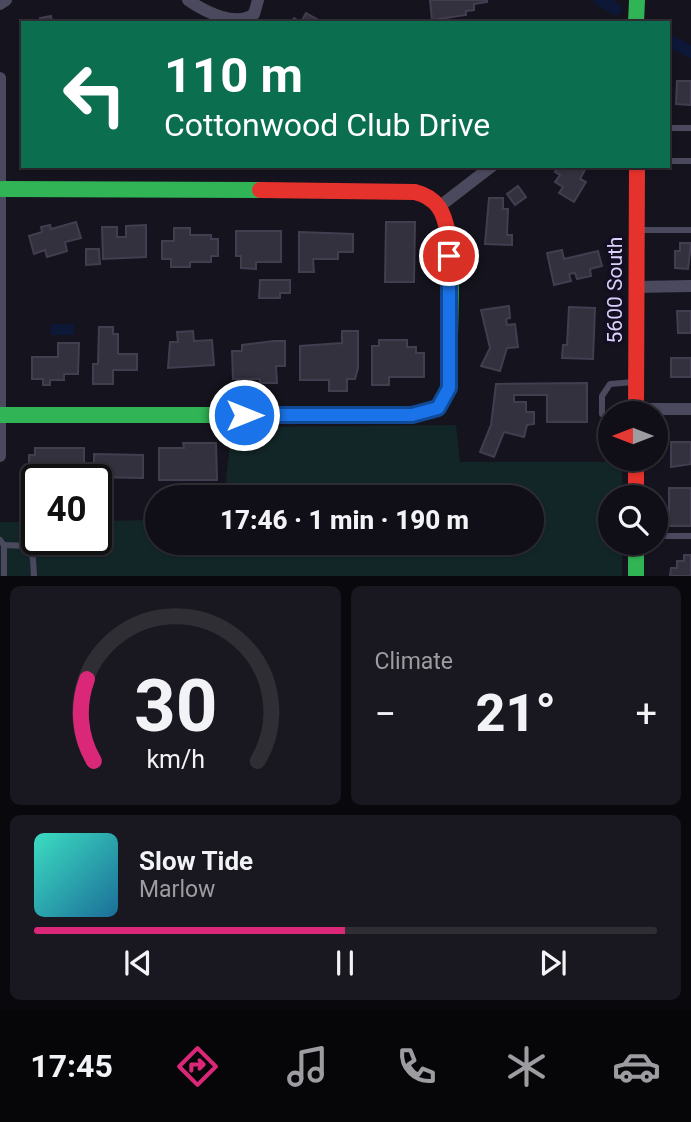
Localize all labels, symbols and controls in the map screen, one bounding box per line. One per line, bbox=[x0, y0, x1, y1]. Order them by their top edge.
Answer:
text: 110 m bbox=[164, 47, 303, 104]
icon: left bbox=[49, 49, 140, 140]
text: Cottonwood Club Drive bbox=[164, 106, 490, 144]
pin bbox=[419, 226, 479, 286]
icon: arrive bbox=[430, 237, 468, 275]
street label: 5600 South bbox=[603, 237, 627, 343]
position arrow bbox=[207, 378, 281, 452]
north arrow bbox=[598, 401, 668, 471]
map controls bbox=[598, 401, 668, 555]
speed limit sign: 40 bbox=[21, 464, 112, 555]
button: search bbox=[598, 485, 668, 555]
text: 17:46 · 1 min · 190 m bbox=[220, 505, 469, 535]
text: Climate bbox=[375, 648, 453, 675]
text: 30 bbox=[133, 664, 217, 750]
text: 21° bbox=[476, 683, 556, 744]
text: − bbox=[375, 692, 396, 736]
text: + bbox=[635, 692, 657, 736]
text: km/h bbox=[146, 745, 205, 774]
text: Slow Tide bbox=[139, 846, 253, 876]
text: Marlow bbox=[139, 876, 215, 903]
icon: previous bbox=[119, 944, 157, 982]
icon: pause bbox=[326, 944, 364, 982]
icon: next bbox=[534, 944, 572, 982]
icon: directions bbox=[173, 1042, 222, 1091]
icon: music bbox=[283, 1042, 332, 1091]
icon: phone bbox=[392, 1042, 441, 1091]
icon: climate bbox=[502, 1042, 551, 1091]
icon: car bbox=[612, 1042, 661, 1091]
text: 17:45 bbox=[30, 1047, 113, 1085]

